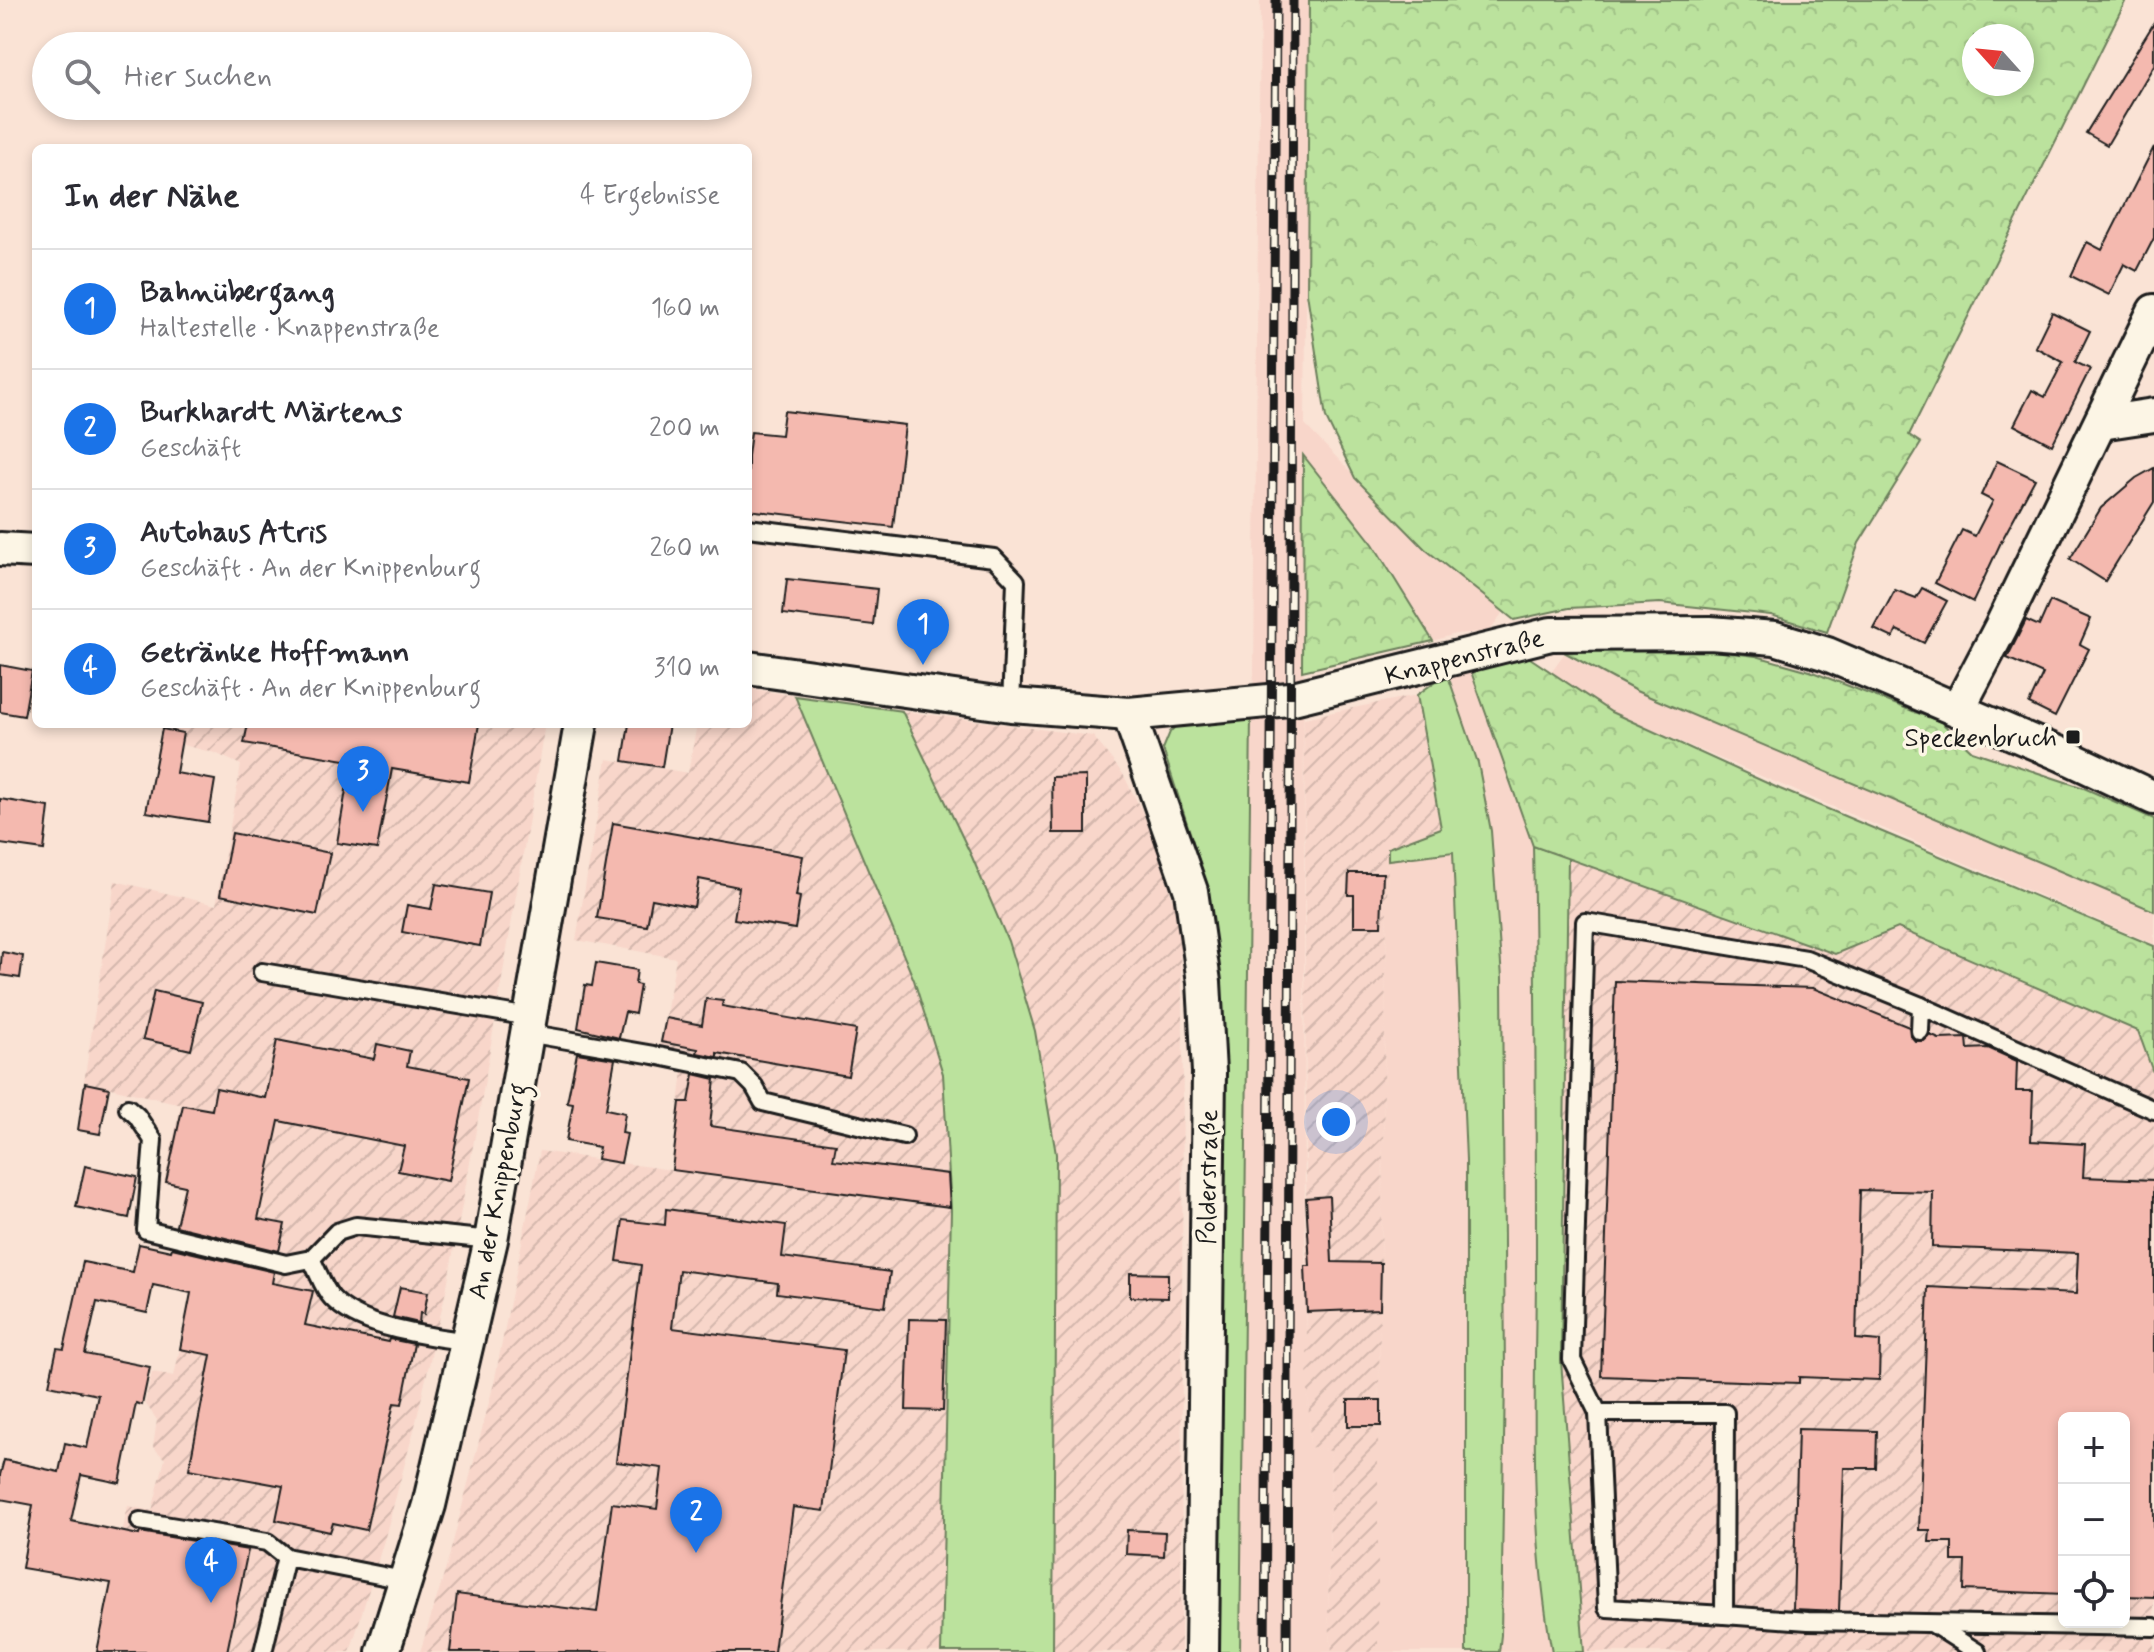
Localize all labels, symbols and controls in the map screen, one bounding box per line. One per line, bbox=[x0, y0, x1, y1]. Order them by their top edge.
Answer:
north arrow bbox=[1962, 24, 2034, 96]
search box bbox=[32, 32, 752, 120]
icon: search bbox=[60, 54, 104, 98]
text: Hier suchen bbox=[124, 57, 272, 96]
text: In der Nähe bbox=[64, 174, 239, 219]
text: 4 Ergebnisse bbox=[580, 179, 720, 213]
text: Bahnübergang bbox=[140, 273, 335, 312]
text: 1 bbox=[84, 292, 96, 326]
text: 160 m bbox=[651, 292, 720, 326]
text: Haltestelle · Knappenstraße bbox=[140, 312, 440, 346]
text: Burkhardt Märtens bbox=[140, 393, 402, 432]
text: 2 bbox=[84, 412, 96, 446]
text: 200 m bbox=[649, 412, 720, 446]
text: Geschäft bbox=[140, 432, 241, 466]
text: Autohaus Atris bbox=[140, 513, 327, 552]
text: 3 bbox=[84, 532, 96, 566]
text: 260 m bbox=[650, 532, 720, 566]
text: Geschäft · An der Knippenburg bbox=[140, 552, 481, 586]
pin: 1 bbox=[897, 599, 949, 665]
street label: Knappenstraße bbox=[1381, 622, 1548, 694]
text: Getränke Hoffmann bbox=[140, 633, 410, 672]
text: 4 bbox=[82, 652, 98, 686]
text: 310 m bbox=[654, 652, 720, 686]
text: Geschäft · An der Knippenburg bbox=[140, 672, 481, 706]
place label: Speckenbruch bbox=[1904, 722, 2057, 756]
marker: Speckenbruch bbox=[2064, 728, 2082, 746]
pin: 3 bbox=[337, 746, 389, 812]
street label: An der Knippenburg bbox=[461, 1080, 540, 1303]
your location bbox=[1316, 1102, 1356, 1142]
street label: Polderstraße bbox=[1191, 1109, 1227, 1245]
map controls bbox=[2058, 1412, 2130, 1628]
button: + bbox=[2058, 1412, 2130, 1484]
button: − bbox=[2058, 1484, 2130, 1556]
pin: 2 bbox=[670, 1487, 722, 1553]
pin: 4 bbox=[185, 1537, 237, 1603]
button: locate bbox=[2058, 1556, 2130, 1628]

